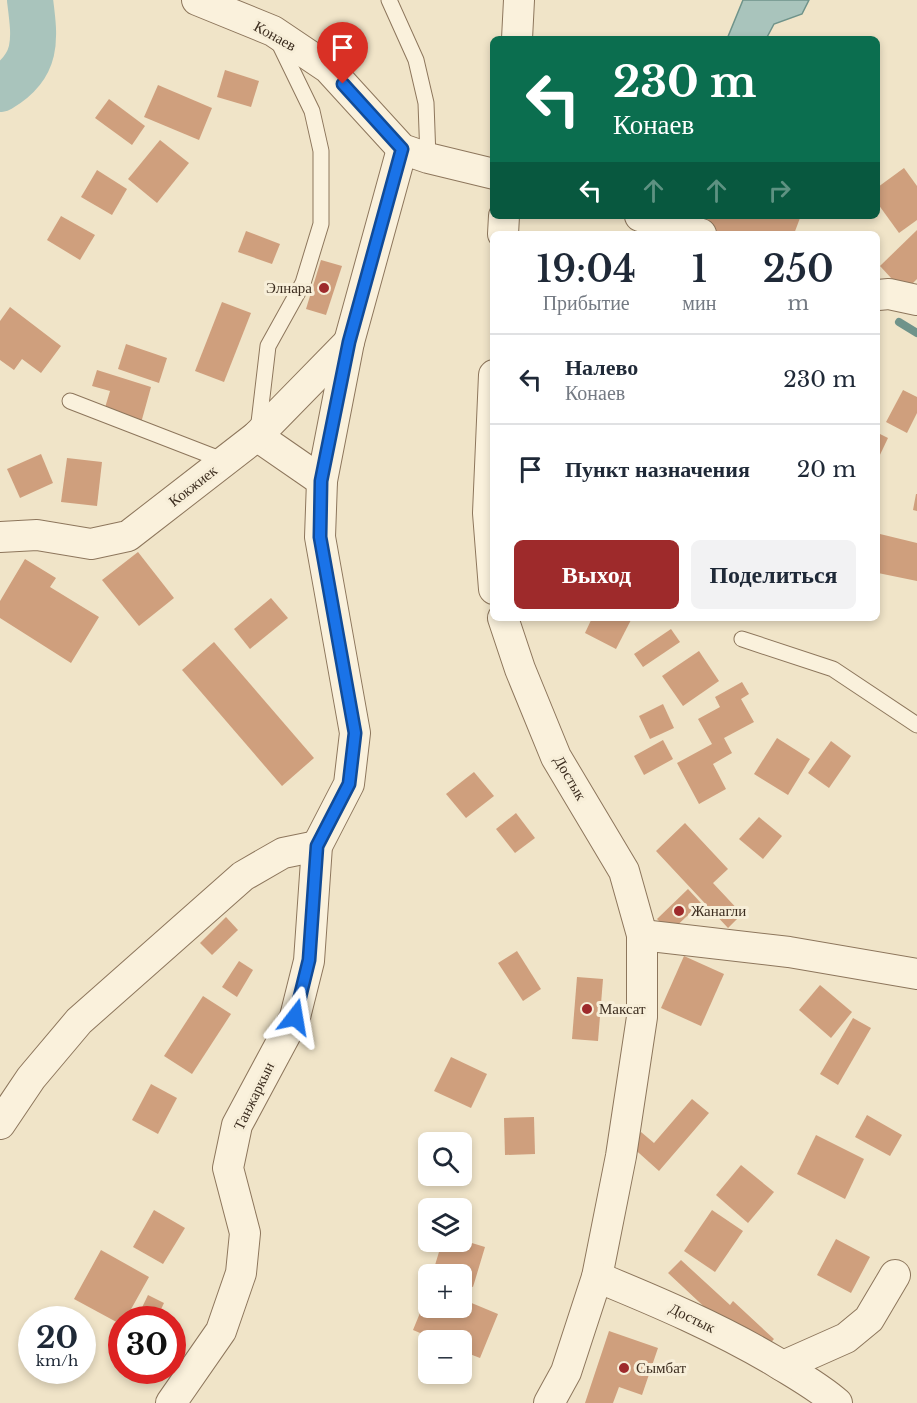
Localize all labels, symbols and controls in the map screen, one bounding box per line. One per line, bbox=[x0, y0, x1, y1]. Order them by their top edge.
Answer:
street label: Конаев bbox=[251, 16, 300, 55]
pin bbox=[317, 22, 368, 84]
icon: arrive bbox=[326, 31, 359, 64]
text: 230 m bbox=[613, 56, 756, 108]
icon: left bbox=[514, 60, 592, 138]
text: Конаев bbox=[613, 108, 694, 141]
icon: left bbox=[574, 174, 607, 207]
icon: ahead bbox=[637, 174, 670, 207]
icon: ahead bbox=[700, 174, 733, 207]
icon: right bbox=[763, 174, 796, 207]
text: 19:04 bbox=[536, 247, 636, 292]
text: 1 bbox=[691, 247, 707, 292]
text: 250 bbox=[763, 247, 834, 292]
place label: Элнара bbox=[266, 278, 312, 297]
marker: Элнара bbox=[317, 281, 331, 295]
text: Прибытие bbox=[543, 291, 630, 315]
text: мин bbox=[682, 291, 716, 315]
text: m bbox=[787, 291, 809, 315]
text: Налево bbox=[565, 354, 638, 381]
icon: left bbox=[514, 363, 547, 396]
text: 230 m bbox=[783, 366, 856, 393]
text: Конаев bbox=[565, 381, 625, 405]
icon: arrive bbox=[514, 453, 547, 486]
text: Пункт назначения bbox=[565, 456, 750, 483]
text: 20 m bbox=[797, 456, 856, 483]
street label: Кокжиек bbox=[165, 460, 221, 510]
button: Выход bbox=[514, 540, 679, 609]
button: Поделиться bbox=[691, 540, 856, 609]
street label: Достык bbox=[550, 752, 591, 804]
place label: Жанагли bbox=[691, 901, 746, 920]
marker: Жанагли bbox=[672, 904, 686, 918]
position arrow bbox=[263, 985, 327, 1049]
place label: Максат bbox=[599, 999, 646, 1018]
marker: Максат bbox=[580, 1002, 594, 1016]
street label: Танжаркын bbox=[229, 1059, 278, 1133]
map controls bbox=[418, 1132, 472, 1384]
button: search bbox=[418, 1132, 472, 1186]
button: layers bbox=[418, 1198, 472, 1252]
button: + bbox=[418, 1264, 472, 1318]
street label: Достык bbox=[666, 1298, 719, 1337]
speed limit sign: 30 bbox=[108, 1306, 186, 1384]
text: 20 bbox=[36, 1319, 78, 1356]
button: − bbox=[418, 1330, 472, 1384]
text: km/h bbox=[36, 1351, 78, 1370]
place label: Сымбат bbox=[636, 1358, 686, 1377]
marker: Сымбат bbox=[617, 1361, 631, 1375]

